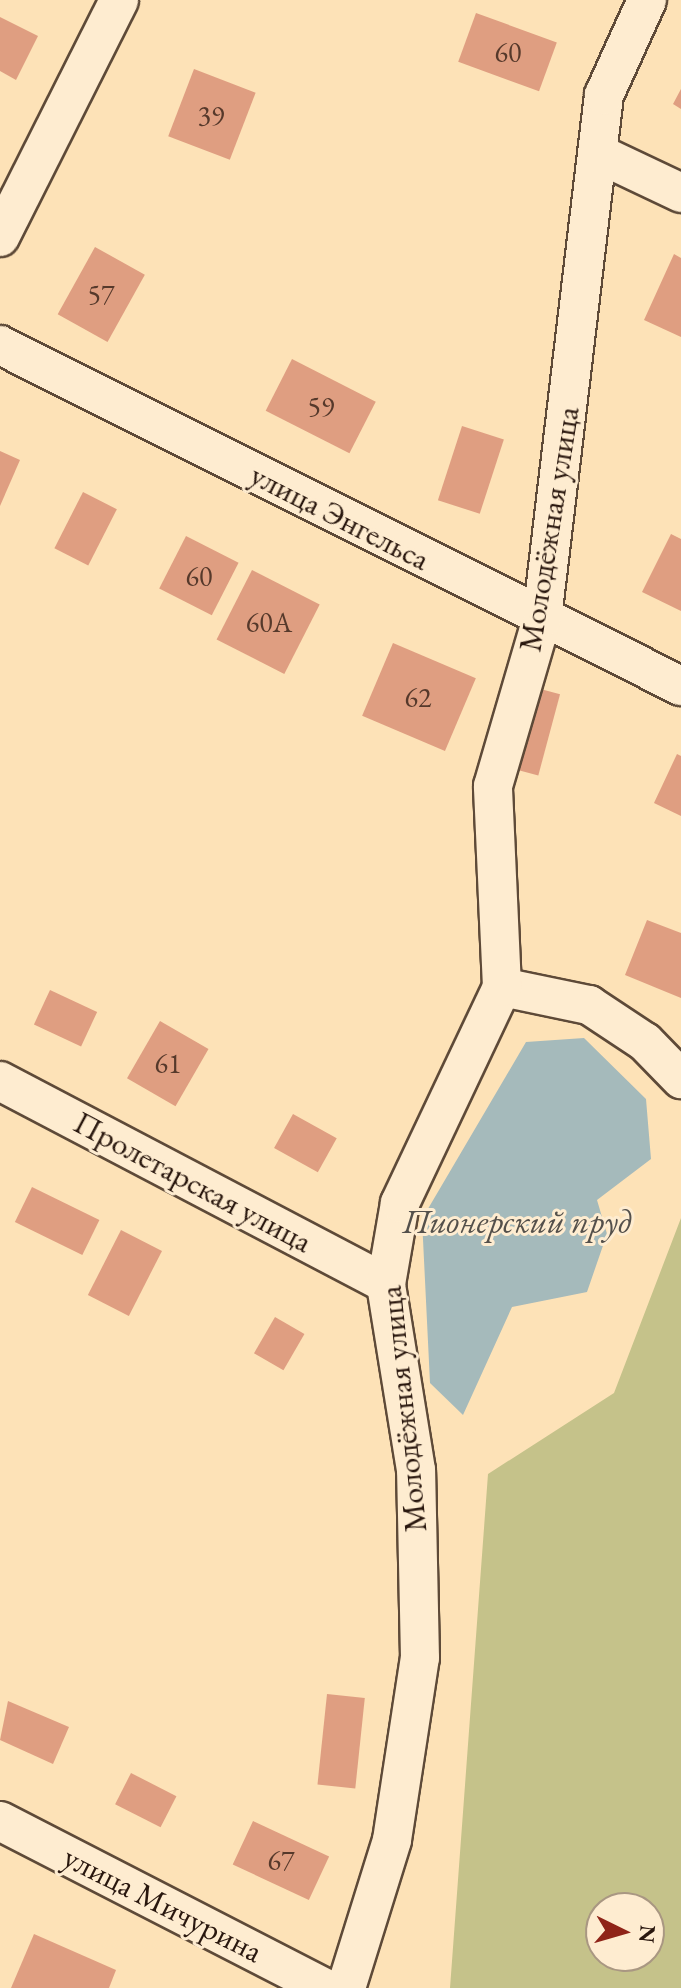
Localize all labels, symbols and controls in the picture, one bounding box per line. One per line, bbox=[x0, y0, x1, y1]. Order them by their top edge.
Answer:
house number: 60 bbox=[495, 35, 521, 69]
house number: 39 bbox=[198, 98, 224, 132]
house number: 57 bbox=[88, 277, 114, 311]
house number: 59 bbox=[308, 389, 334, 423]
street label: Молодёжная улица bbox=[511, 404, 587, 654]
street label: улица Энгельса bbox=[244, 455, 436, 579]
house number: 60 bbox=[186, 559, 212, 593]
house number: 60А bbox=[246, 605, 292, 639]
house number: 62 bbox=[405, 680, 431, 714]
house number: 61 bbox=[155, 1046, 181, 1080]
street label: Пролетарская улица bbox=[67, 1103, 319, 1261]
water label: Пионерский пруд bbox=[402, 1202, 632, 1242]
street label: Молодёжная улица bbox=[371, 1284, 435, 1534]
street label: улица Мичурина bbox=[57, 1837, 269, 1971]
house number: 67 bbox=[268, 1843, 294, 1877]
north arrow bbox=[585, 1892, 665, 1972]
text: N bbox=[632, 1924, 663, 1944]

